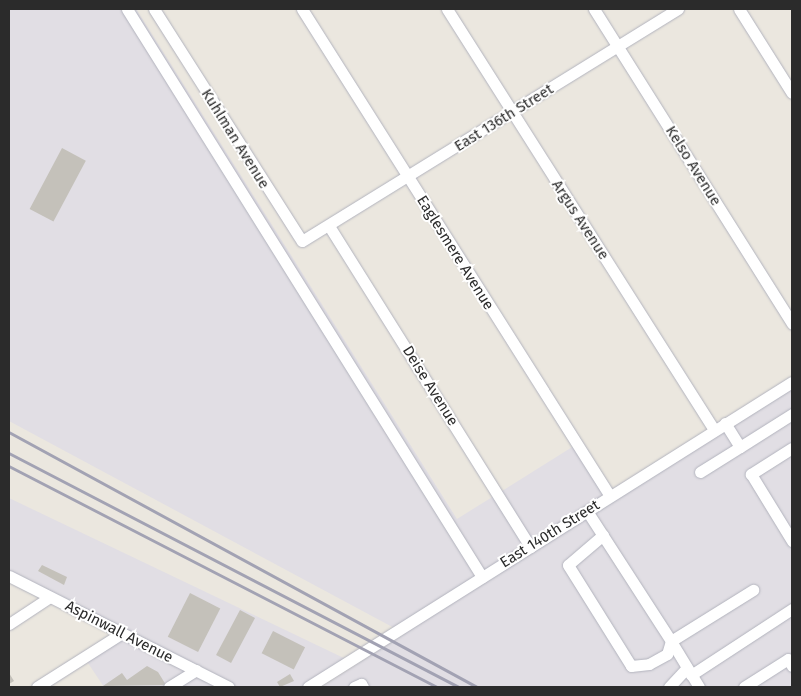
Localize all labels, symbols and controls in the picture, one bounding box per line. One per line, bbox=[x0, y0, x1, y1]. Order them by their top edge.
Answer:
street label: East 136th Street bbox=[451, 80, 557, 156]
street label: Kuhlman Avenue bbox=[197, 86, 273, 192]
street label: Kelso Avenue bbox=[661, 123, 725, 209]
street label: Argus Avenue bbox=[548, 177, 612, 263]
street label: Eaglesmere Avenue bbox=[413, 192, 497, 314]
street label: Deise Avenue bbox=[398, 343, 462, 429]
street label: East 140th Street bbox=[497, 496, 603, 572]
street label: Aspinwall Avenue bbox=[62, 597, 176, 667]

